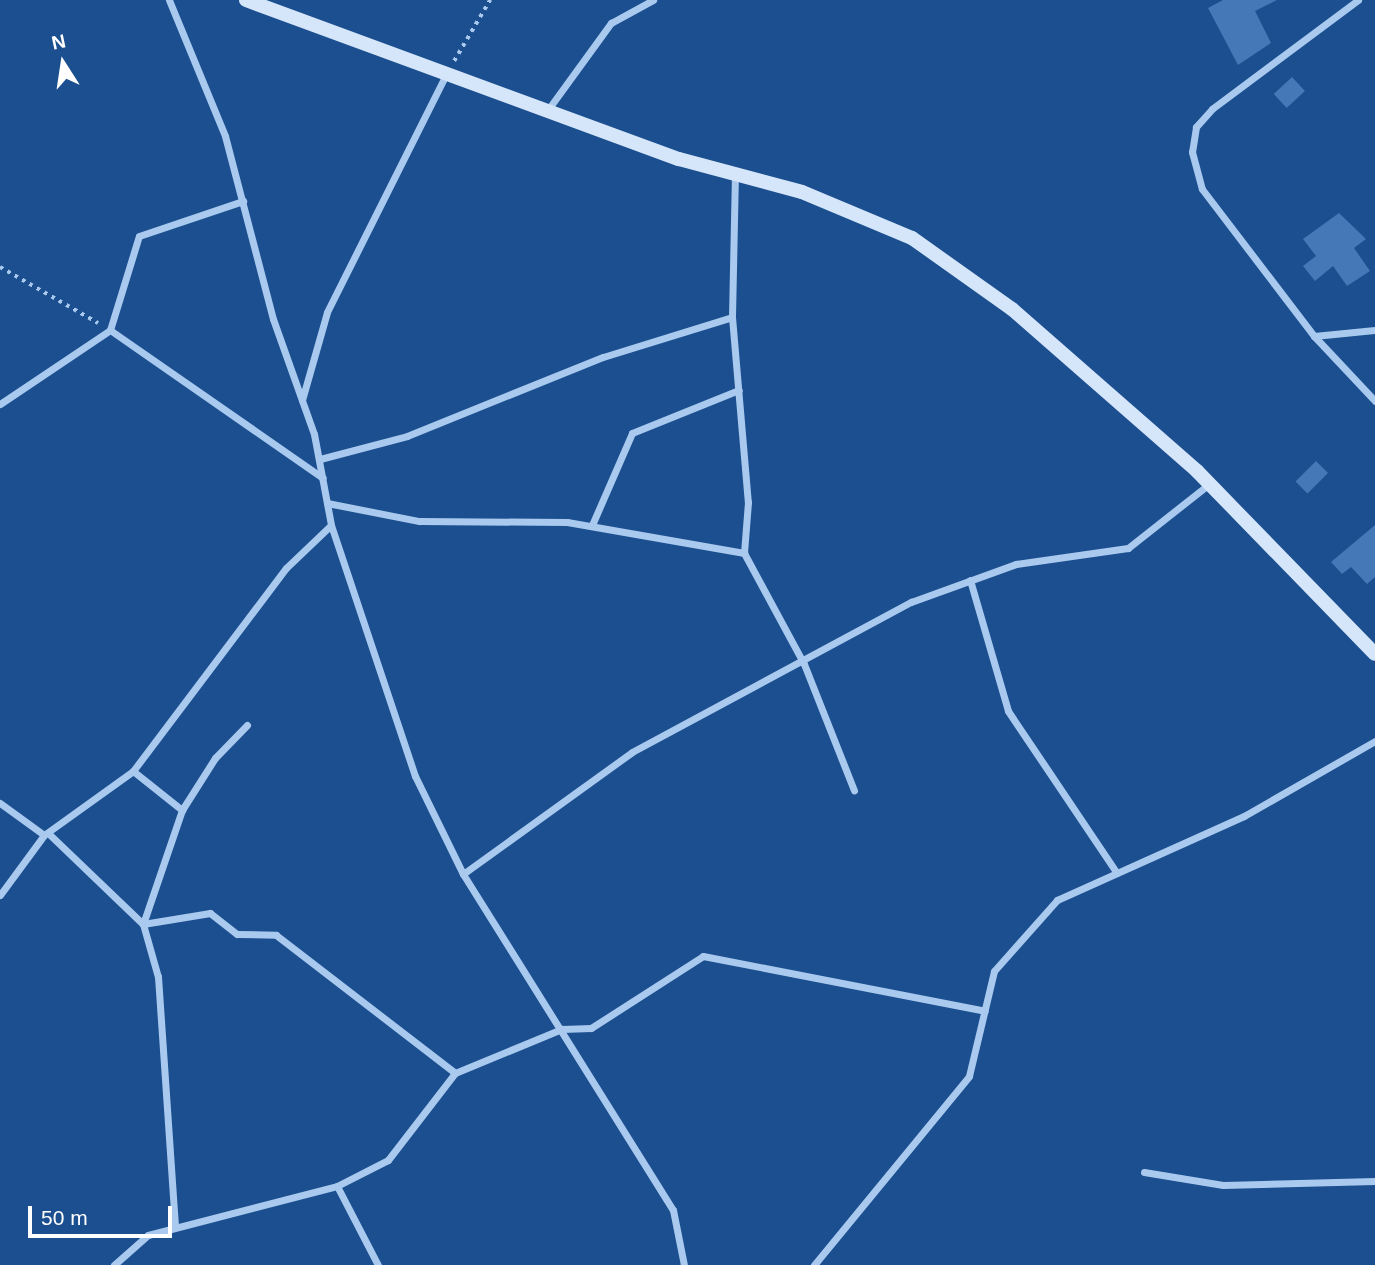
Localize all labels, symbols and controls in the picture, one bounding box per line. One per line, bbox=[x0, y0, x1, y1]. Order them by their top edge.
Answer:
north arrow bbox=[28, 28, 98, 98]
text: N bbox=[50, 30, 67, 54]
scale bar bbox=[32, 1192, 175, 1236]
text: 50 m bbox=[41, 1206, 88, 1229]

